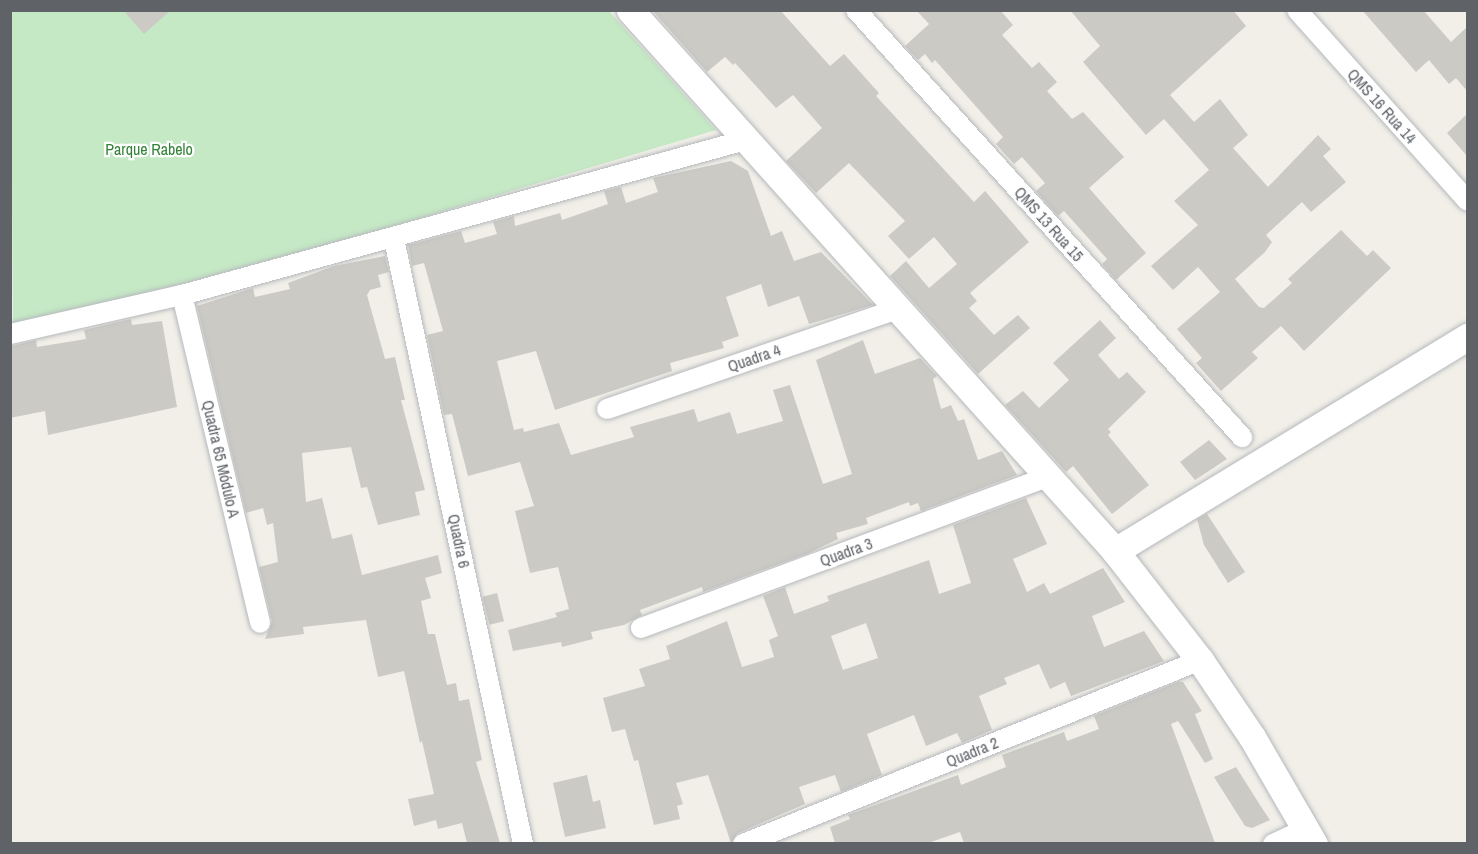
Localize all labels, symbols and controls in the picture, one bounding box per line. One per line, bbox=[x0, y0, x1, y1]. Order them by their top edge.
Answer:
street label: QMS 16 Rua 14 bbox=[1343, 65, 1421, 147]
park label: Parque Rabelo bbox=[105, 139, 193, 159]
street label: QMS 13 Rua 15 bbox=[1010, 183, 1088, 265]
street label: Quadra 4 bbox=[725, 340, 783, 376]
street label: Quadra 65 Módulo A bbox=[198, 398, 244, 520]
street label: Quadra 6 bbox=[444, 512, 474, 570]
street label: Quadra 3 bbox=[817, 534, 875, 570]
street label: Quadra 2 bbox=[943, 733, 1001, 771]

